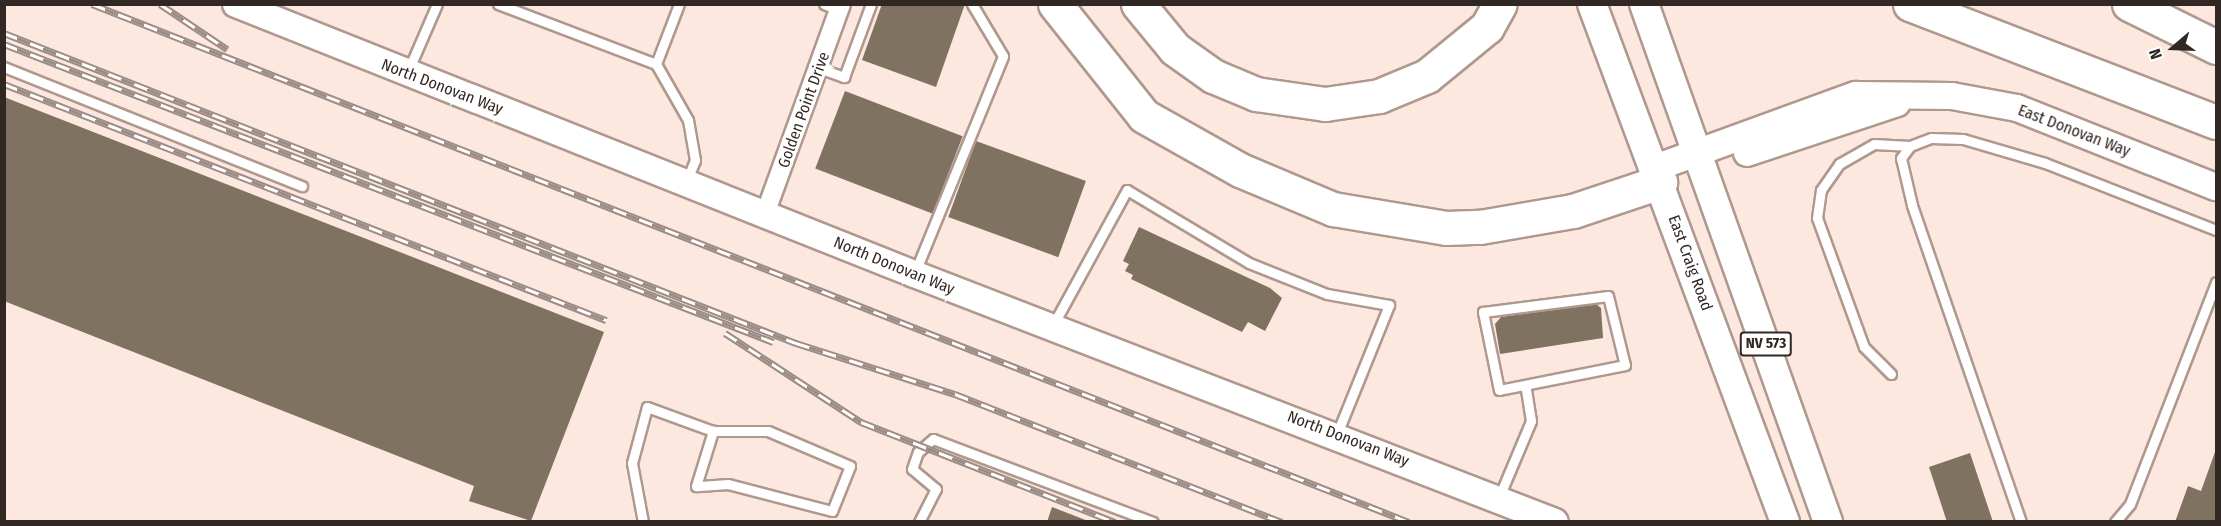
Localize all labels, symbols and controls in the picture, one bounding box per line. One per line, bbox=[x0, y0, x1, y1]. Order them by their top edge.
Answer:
north arrow bbox=[2143, 18, 2203, 78]
text: N bbox=[2145, 46, 2166, 62]
street label: Golden Point Drive bbox=[774, 49, 834, 171]
street label: North Donovan Way bbox=[378, 55, 506, 119]
street label: East Donovan Way bbox=[2015, 101, 2133, 161]
street label: East Craig Road bbox=[1664, 213, 1716, 313]
street label: North Donovan Way bbox=[831, 233, 957, 299]
road number: NV 573 bbox=[1739, 332, 1793, 356]
street label: North Donovan Way bbox=[1284, 407, 1412, 471]

